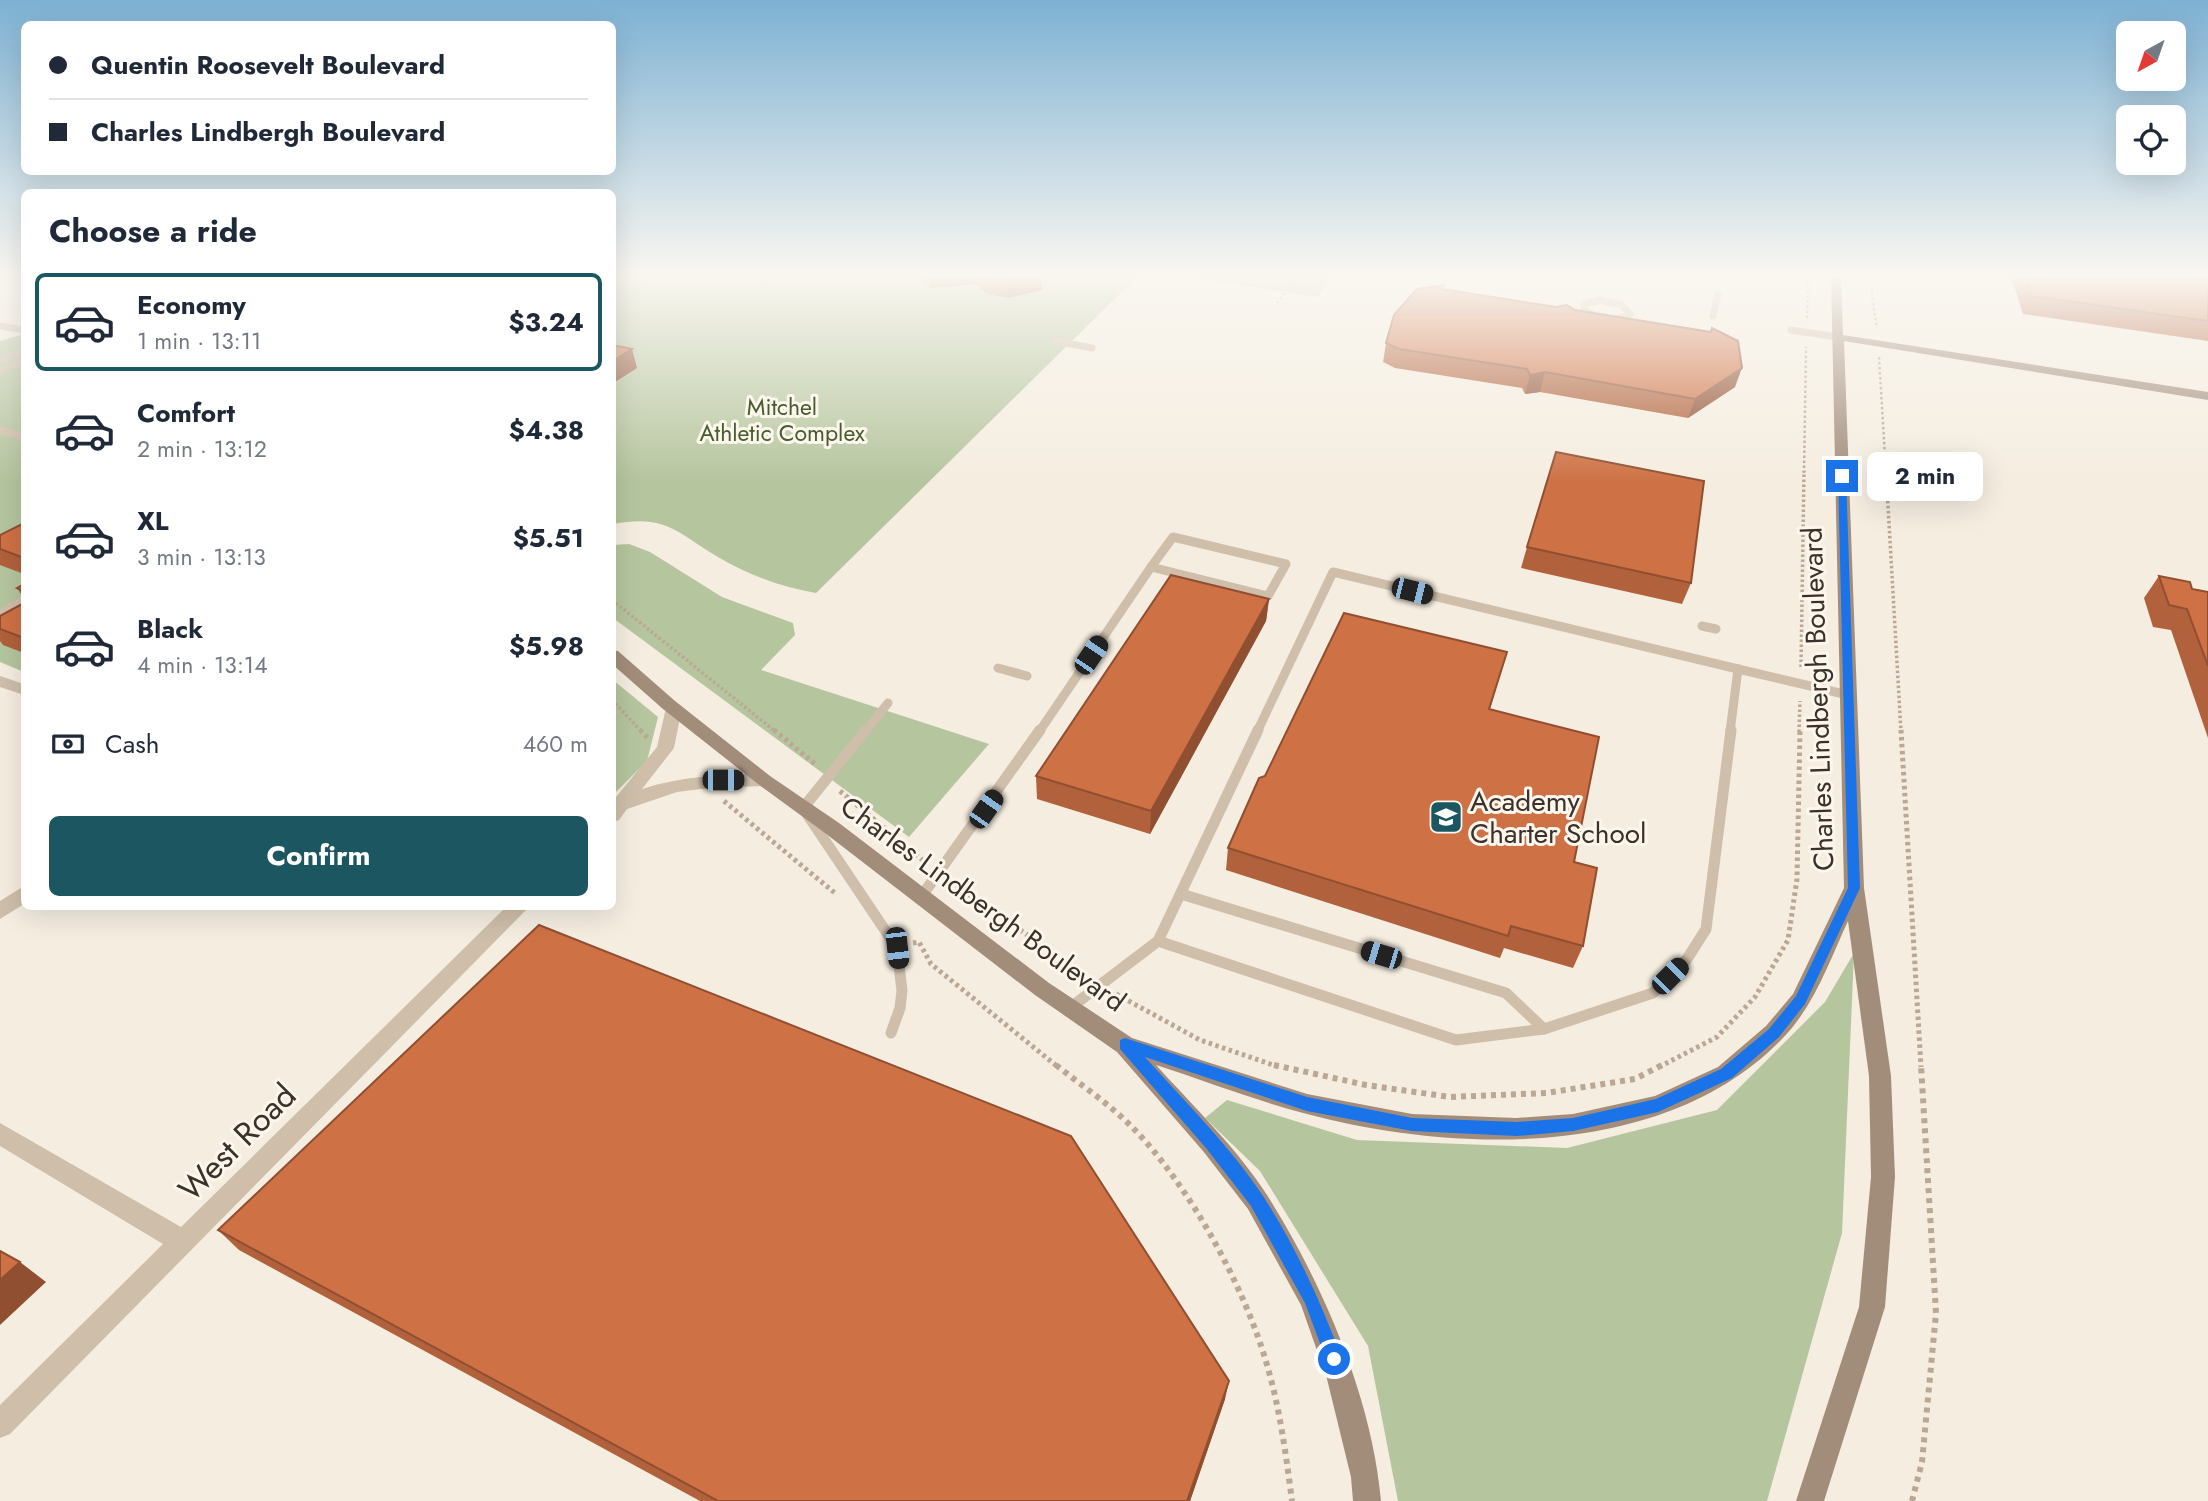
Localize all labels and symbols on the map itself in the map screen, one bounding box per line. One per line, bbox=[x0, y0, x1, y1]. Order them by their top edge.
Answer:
north arrow bbox=[2116, 21, 2186, 91]
park label: Mitchel Athletic Complex bbox=[699, 390, 865, 450]
callout: 2 min bbox=[1867, 452, 1982, 500]
route end bbox=[1826, 460, 1858, 492]
street label: Charles Lindbergh Boulevard bbox=[1792, 526, 1844, 872]
car bbox=[1390, 576, 1435, 606]
car bbox=[1071, 632, 1112, 678]
car bbox=[703, 770, 745, 791]
place label: Academy Charter School bbox=[1470, 781, 1647, 854]
street label: Charles Lindbergh Boulevard bbox=[832, 786, 1134, 1022]
car bbox=[966, 786, 1007, 832]
school or university icon: Academy Charter School bbox=[1427, 798, 1465, 836]
car bbox=[885, 926, 910, 970]
car bbox=[1358, 939, 1405, 971]
car bbox=[1648, 954, 1693, 998]
street label: West Road bbox=[168, 1073, 306, 1211]
route start bbox=[1318, 1343, 1350, 1375]

